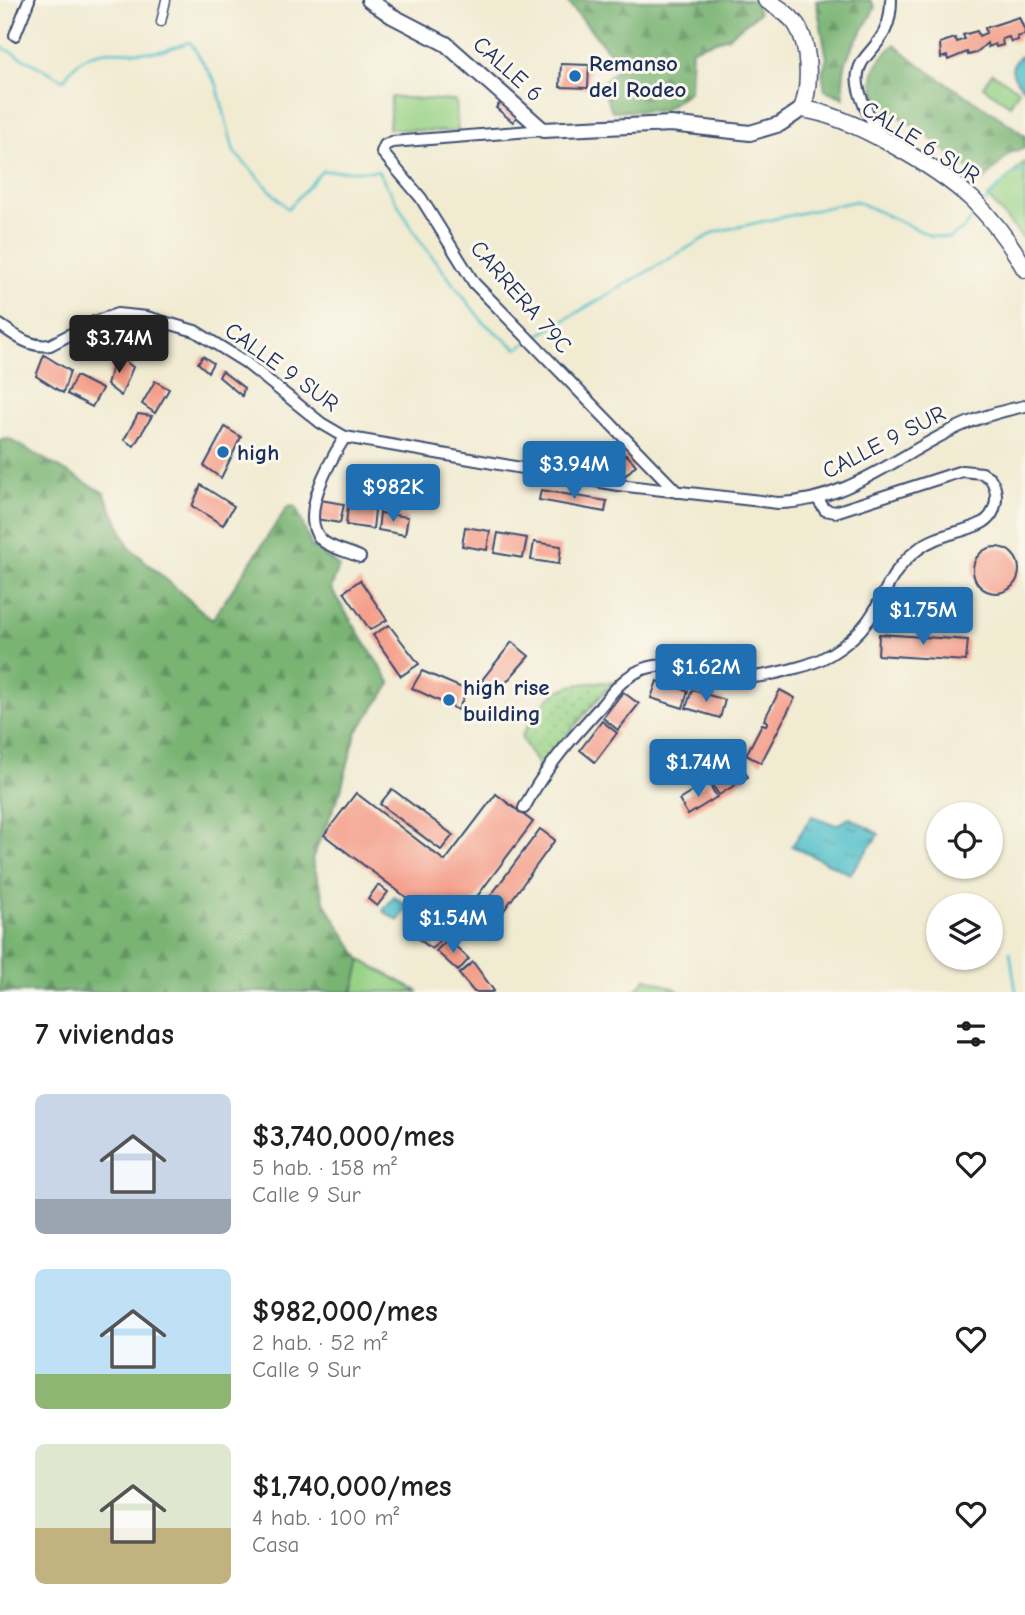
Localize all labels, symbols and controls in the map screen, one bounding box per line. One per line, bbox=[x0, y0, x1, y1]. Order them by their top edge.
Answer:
street label: CALLE 6 bbox=[468, 31, 548, 107]
place label: Remanso del Rodeo bbox=[589, 50, 687, 103]
marker: Remanso del Rodeo bbox=[567, 68, 583, 84]
street label: CALLE 6 SUR bbox=[857, 95, 985, 189]
street label: CARRERA 79C bbox=[465, 235, 577, 359]
pin: $3.74M bbox=[62, 316, 176, 375]
street label: CALLE 9 SUR bbox=[220, 317, 344, 418]
text: $3.74M bbox=[85, 324, 153, 351]
street label: CALLE 9 SUR bbox=[818, 399, 950, 484]
place label: high bbox=[237, 439, 279, 466]
pin: $3.94M bbox=[517, 442, 631, 501]
marker: high bbox=[215, 444, 231, 460]
text: $3.94M bbox=[539, 450, 609, 477]
pin: $982K bbox=[344, 464, 442, 524]
text: $982K bbox=[362, 473, 424, 500]
pin: $1.75M bbox=[866, 588, 980, 647]
text: $1.75M bbox=[889, 596, 957, 623]
pin: $1.62M bbox=[649, 644, 763, 704]
text: $1.62M bbox=[671, 653, 741, 680]
place label: high rise building bbox=[463, 674, 550, 727]
marker: high rise building bbox=[441, 692, 457, 708]
pin: $1.74M bbox=[641, 740, 755, 799]
text: $1.74M bbox=[666, 748, 730, 775]
map controls bbox=[926, 802, 1003, 970]
button: locate bbox=[926, 802, 1003, 879]
button: layers bbox=[926, 893, 1003, 970]
pin: $1.54M bbox=[396, 895, 510, 955]
text: $1.54M bbox=[419, 904, 487, 931]
icon: filters bbox=[952, 1015, 990, 1053]
text: 7 viviendas bbox=[35, 1017, 174, 1052]
text: $3,740,000/mes bbox=[252, 1119, 455, 1154]
icon: home bbox=[91, 1122, 175, 1206]
icon: heart bbox=[952, 1145, 990, 1183]
text: 5 hab. · 158 m² bbox=[252, 1154, 397, 1181]
text: Calle 9 Sur bbox=[252, 1181, 361, 1208]
text: $982,000/mes bbox=[252, 1294, 438, 1329]
icon: home bbox=[91, 1297, 175, 1381]
icon: heart bbox=[952, 1320, 990, 1358]
text: 2 hab. · 52 m² bbox=[252, 1329, 388, 1356]
text: Calle 9 Sur bbox=[252, 1356, 361, 1383]
text: $1,740,000/mes bbox=[252, 1469, 452, 1504]
icon: home bbox=[91, 1472, 175, 1556]
icon: heart bbox=[952, 1495, 990, 1533]
text: 4 hab. · 100 m² bbox=[252, 1504, 399, 1531]
text: Casa bbox=[252, 1531, 299, 1558]

